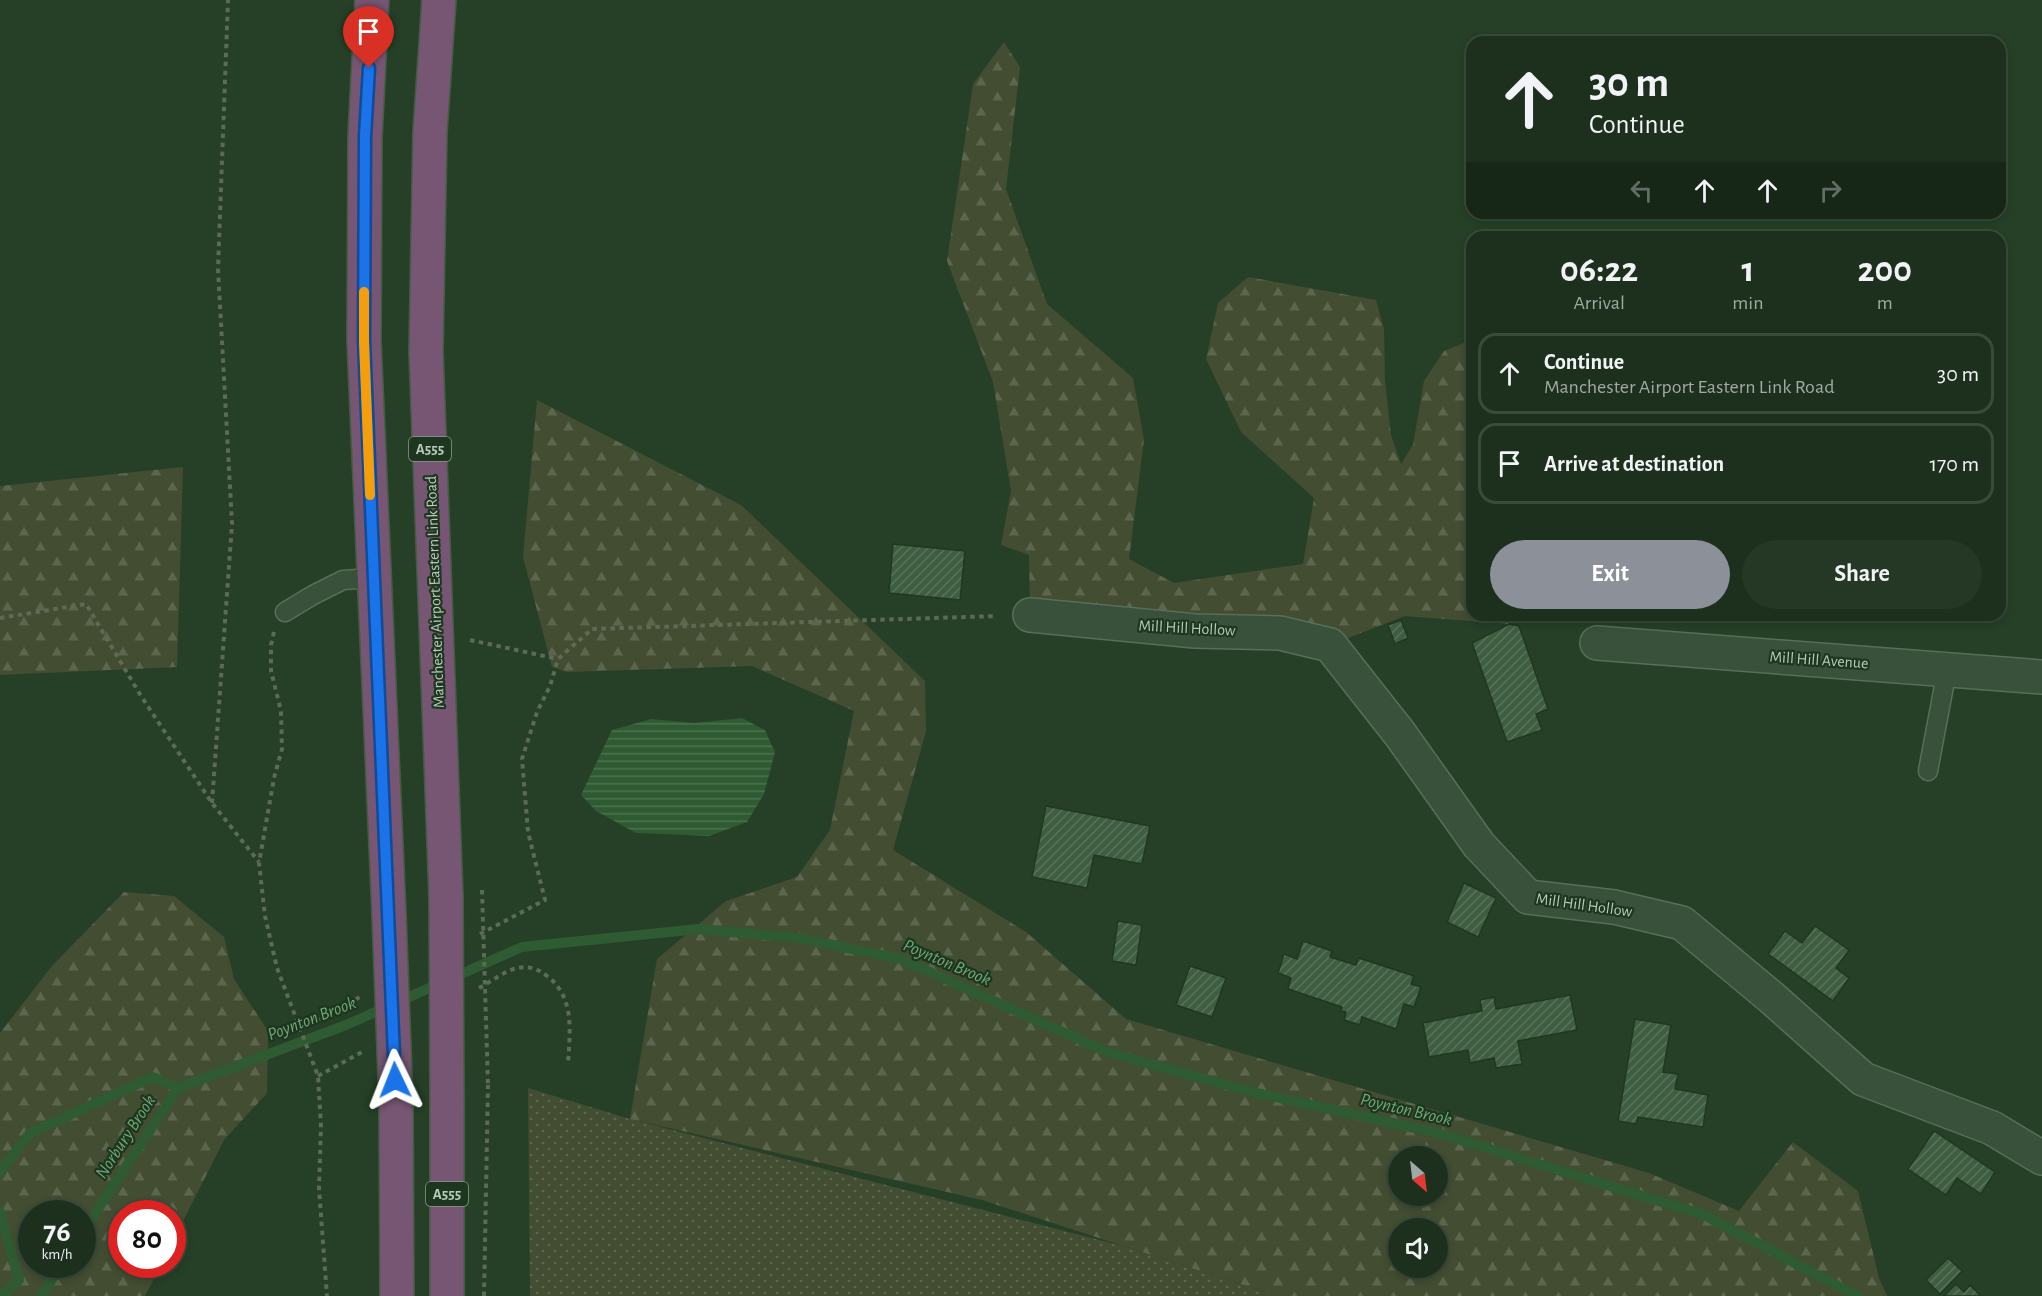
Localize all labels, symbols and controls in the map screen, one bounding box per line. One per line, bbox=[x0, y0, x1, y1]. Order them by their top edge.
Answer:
pin bbox=[343, 6, 394, 68]
icon: arrive bbox=[352, 15, 385, 48]
icon: ahead bbox=[1490, 60, 1568, 138]
text: 30 m bbox=[1589, 62, 1669, 104]
text: Continue bbox=[1589, 111, 1685, 138]
icon: left bbox=[1625, 174, 1658, 207]
icon: ahead bbox=[1688, 174, 1721, 207]
icon: ahead bbox=[1751, 174, 1784, 207]
icon: right bbox=[1814, 174, 1847, 207]
text: 06:22 bbox=[1560, 252, 1638, 288]
text: 1 bbox=[1741, 252, 1754, 288]
text: 200 bbox=[1857, 252, 1912, 288]
text: Arrival bbox=[1573, 293, 1625, 313]
text: min bbox=[1732, 293, 1763, 313]
text: m bbox=[1877, 293, 1893, 313]
text: Continue bbox=[1544, 351, 1624, 373]
icon: ahead bbox=[1493, 357, 1526, 390]
text: 30 m bbox=[1937, 363, 1979, 385]
text: Manchester Airport Eastern Link Road bbox=[1544, 377, 1835, 397]
road number: A555 bbox=[409, 437, 451, 461]
icon: arrive bbox=[1493, 447, 1526, 480]
text: Arrive at destination bbox=[1544, 453, 1724, 475]
text: 170 m bbox=[1929, 453, 1979, 475]
street label: Manchester Airport Eastern Link Road bbox=[423, 476, 447, 708]
button: Exit bbox=[1490, 540, 1730, 609]
button: Share bbox=[1742, 540, 1982, 609]
street label: Mill Hill Hollow bbox=[1138, 617, 1236, 639]
street label: Mill Hill Avenue bbox=[1769, 649, 1869, 671]
street label: Mill Hill Hollow bbox=[1535, 890, 1633, 920]
water label: Poynton Brook bbox=[901, 936, 993, 990]
water label: Poynton Brook bbox=[265, 994, 359, 1044]
position arrow bbox=[363, 1048, 427, 1112]
water label: Poynton Brook bbox=[1358, 1091, 1454, 1129]
water label: Norbury Brook bbox=[93, 1092, 159, 1182]
north arrow bbox=[1388, 1146, 1448, 1206]
map controls bbox=[1388, 1146, 1448, 1278]
road number: A555 bbox=[426, 1182, 468, 1206]
speed limit sign: 80 bbox=[108, 1200, 186, 1278]
text: 76 bbox=[43, 1217, 71, 1247]
button: sound bbox=[1388, 1218, 1448, 1278]
text: km/h bbox=[42, 1247, 72, 1262]

